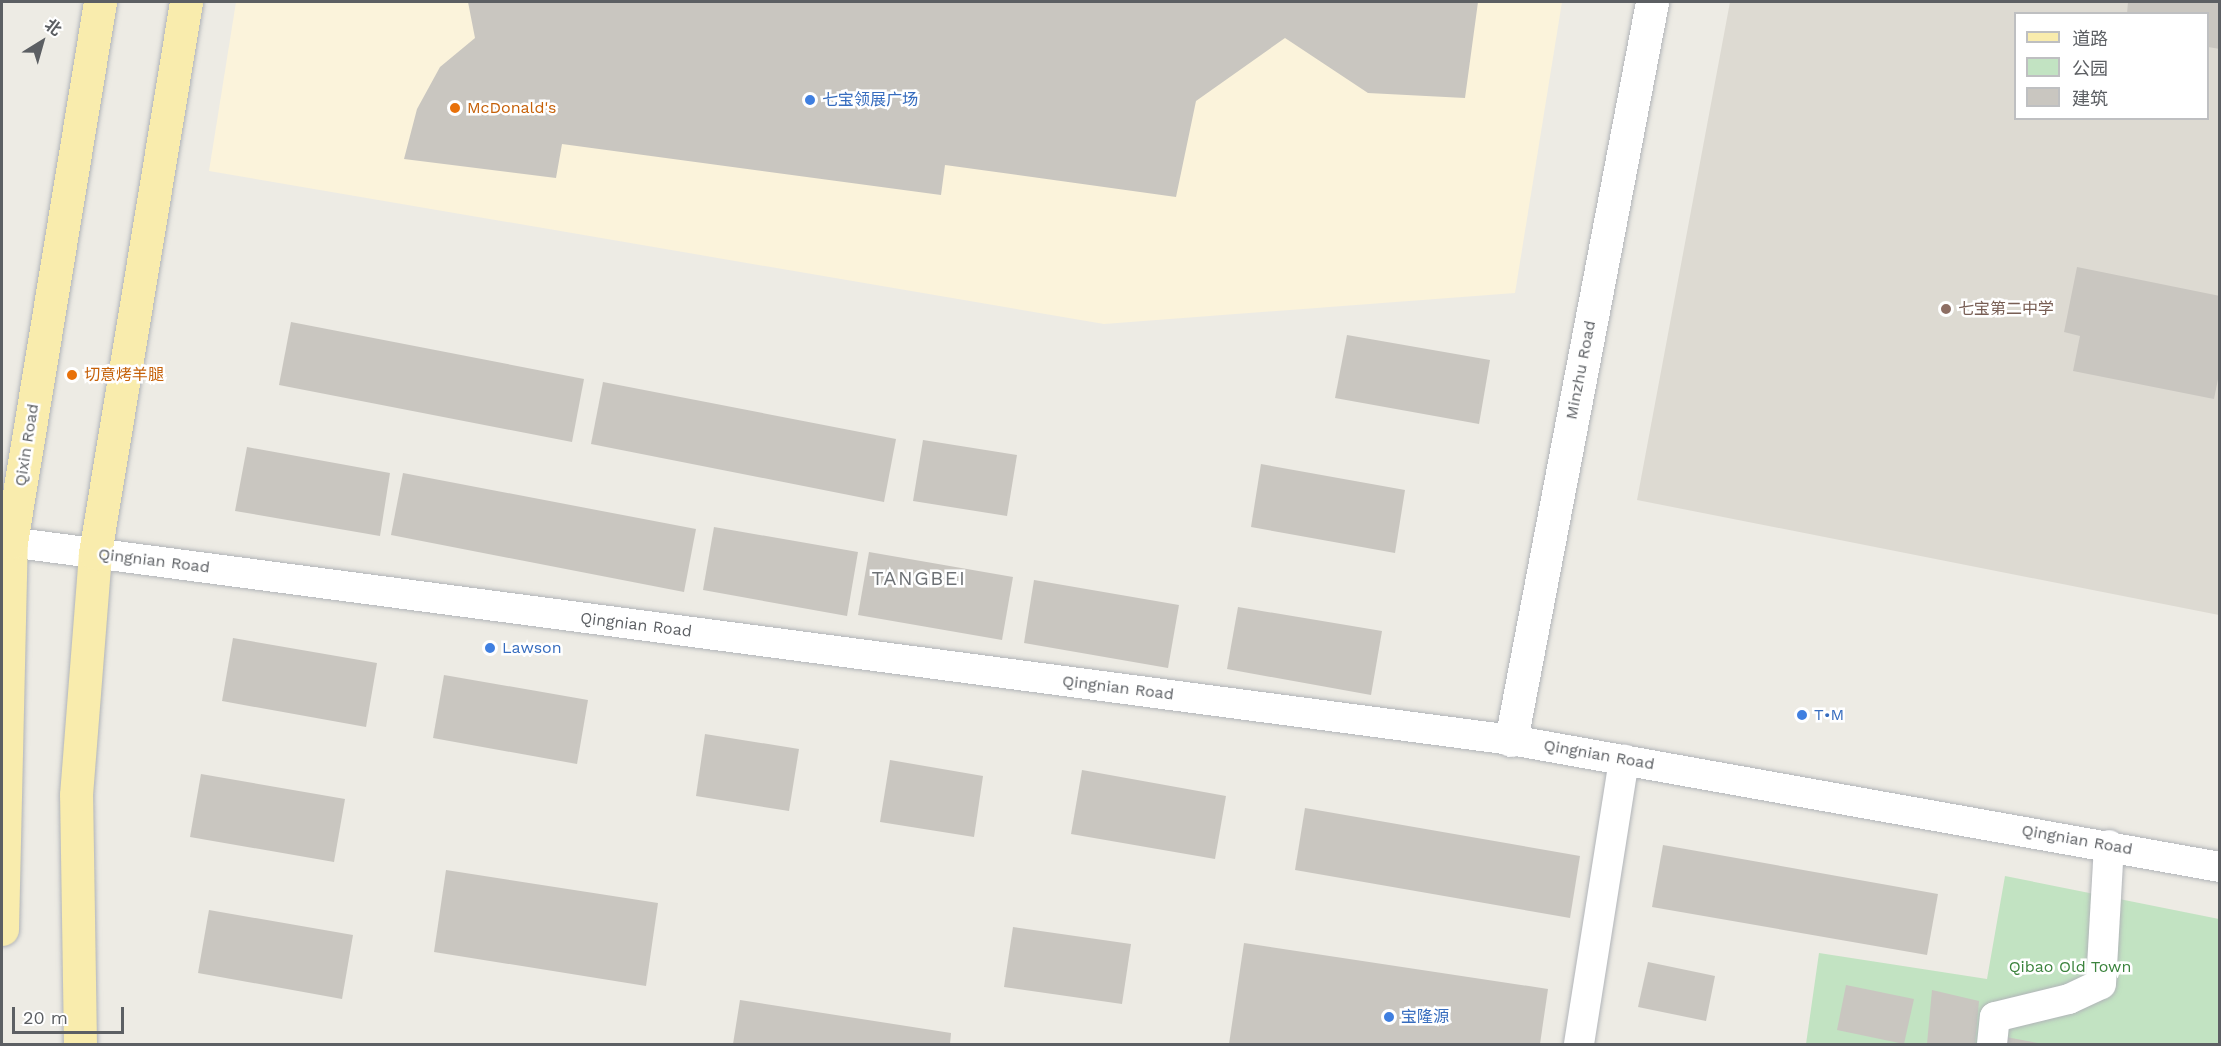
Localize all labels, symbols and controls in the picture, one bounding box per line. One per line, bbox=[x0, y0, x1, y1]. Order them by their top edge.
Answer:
north arrow bbox=[12, 12, 72, 72]
legend bbox=[2014, 12, 2209, 120]
text: 北 bbox=[41, 15, 65, 40]
text: 道路 bbox=[2072, 28, 2108, 49]
text: 公园 bbox=[2072, 58, 2108, 79]
text: 建筑 bbox=[2072, 88, 2108, 109]
place label: 七宝领展广场 bbox=[822, 90, 918, 110]
marker: 七宝领展广场 bbox=[803, 93, 817, 107]
place label: McDonald's bbox=[467, 98, 556, 118]
marker: McDonald's bbox=[448, 101, 462, 115]
place label: 七宝第二中学 bbox=[1958, 299, 2054, 319]
marker: 七宝第二中学 bbox=[1939, 302, 1953, 316]
street label: Minzhu Road bbox=[1562, 319, 1600, 421]
place label: 切意烤羊腿 bbox=[84, 365, 164, 385]
marker: 切意烤羊腿 bbox=[65, 368, 79, 382]
street label: Qixin Road bbox=[11, 402, 43, 488]
street label: Qingnian Road bbox=[97, 545, 211, 577]
district label: TANGBEI bbox=[872, 566, 966, 590]
street label: Qingnian Road bbox=[579, 609, 693, 641]
place label: Lawson bbox=[502, 638, 562, 658]
marker: Lawson bbox=[483, 641, 497, 655]
street label: Qingnian Road bbox=[1061, 672, 1175, 704]
place label: T•M bbox=[1814, 705, 1844, 725]
marker: T•M bbox=[1795, 708, 1809, 722]
street label: Qingnian Road bbox=[1542, 736, 1656, 774]
street label: Qingnian Road bbox=[2020, 821, 2134, 859]
park label: Qibao Old Town bbox=[2008, 957, 2132, 977]
scale bar bbox=[15, 995, 128, 1033]
text: 20 m bbox=[23, 1007, 68, 1028]
place label: 宝隆源 bbox=[1401, 1007, 1449, 1027]
marker: 宝隆源 bbox=[1382, 1010, 1396, 1024]

